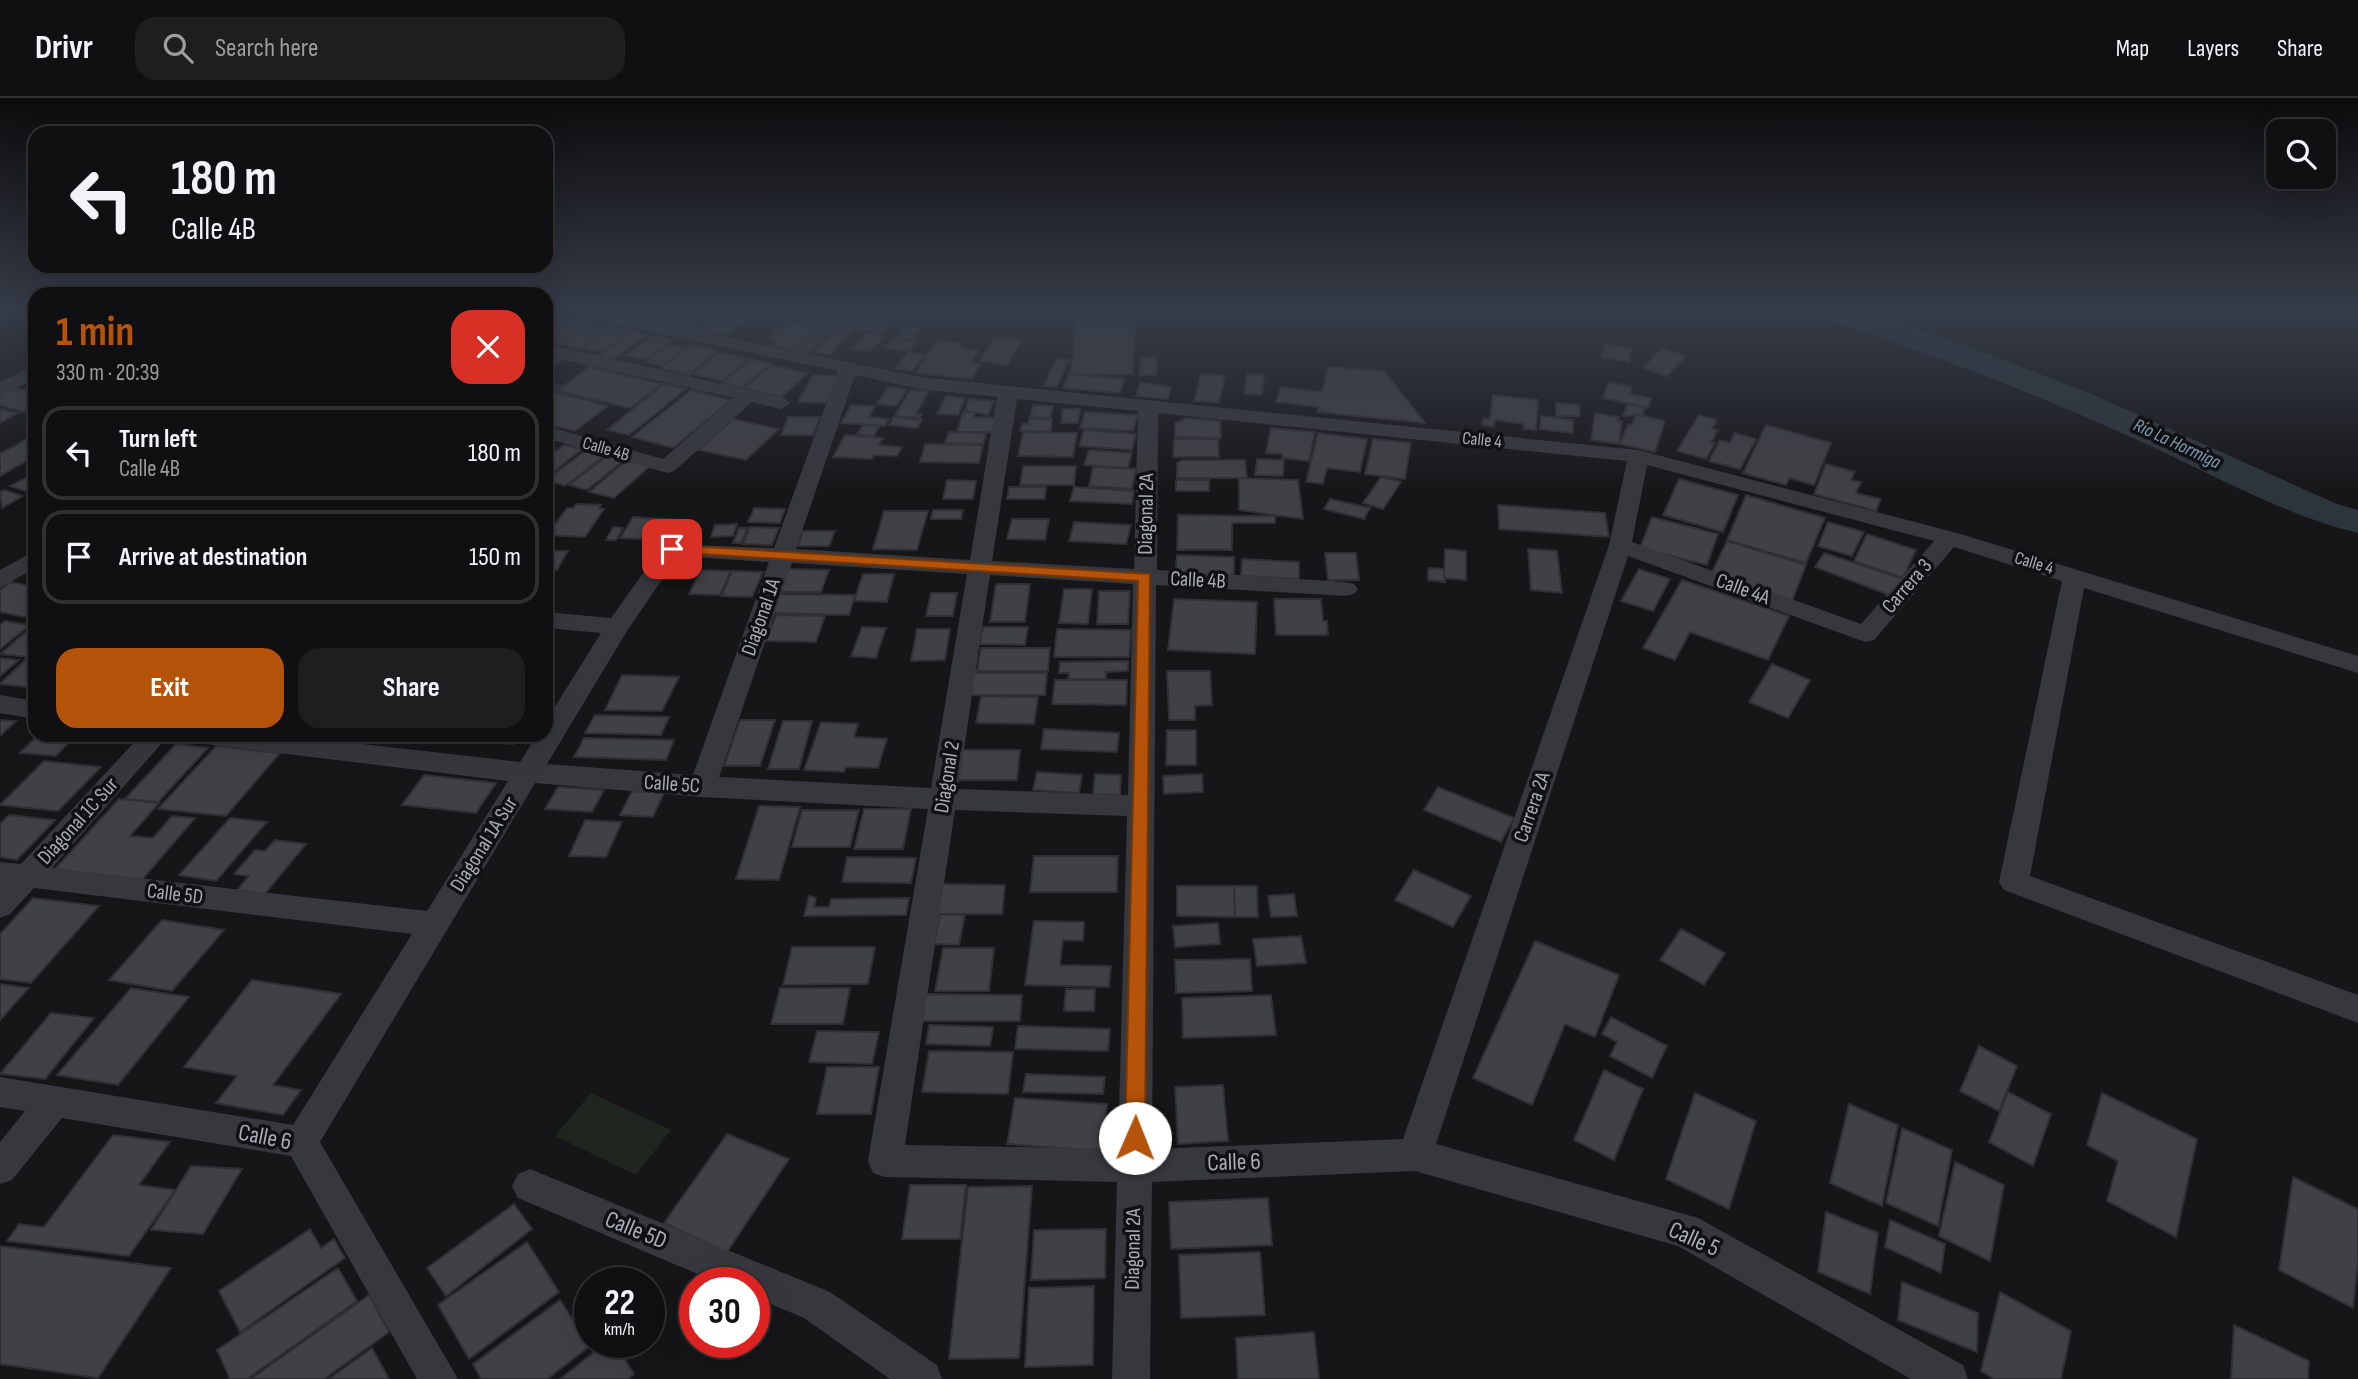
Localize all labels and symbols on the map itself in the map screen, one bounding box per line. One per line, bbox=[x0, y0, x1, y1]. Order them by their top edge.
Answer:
water label: Río La Hormiga bbox=[2130, 414, 2224, 474]
street label: Calle 4 bbox=[1461, 427, 1503, 453]
street label: Calle 4B bbox=[580, 432, 632, 466]
street label: Diagonal 2A bbox=[1133, 472, 1159, 555]
pin bbox=[642, 519, 702, 579]
street label: Calle 4 bbox=[2012, 547, 2056, 579]
street label: Carrera 3 bbox=[1877, 554, 1937, 618]
street label: Calle 4B bbox=[1170, 566, 1226, 594]
street label: Calle 4A bbox=[1713, 568, 1774, 611]
street label: Diagonal 1A bbox=[736, 574, 786, 659]
street label: Diagonal 2 bbox=[929, 739, 965, 815]
street label: Carrera 2A bbox=[1508, 768, 1556, 845]
street label: Calle 5C bbox=[643, 770, 701, 798]
street label: Diagonal 1C Sur bbox=[32, 772, 124, 870]
street label: Diagonal 1A Sur bbox=[445, 792, 523, 896]
street label: Calle 5D bbox=[146, 878, 204, 910]
position arrow bbox=[1098, 1101, 1172, 1175]
street label: Calle 6 bbox=[236, 1118, 294, 1156]
street label: Calle 6 bbox=[1207, 1147, 1261, 1177]
street label: Calle 5D bbox=[601, 1205, 671, 1255]
street label: Diagonal 2A bbox=[1120, 1207, 1146, 1290]
street label: Calle 5 bbox=[1664, 1215, 1724, 1263]
speed limit sign: 30 bbox=[679, 1267, 770, 1358]

